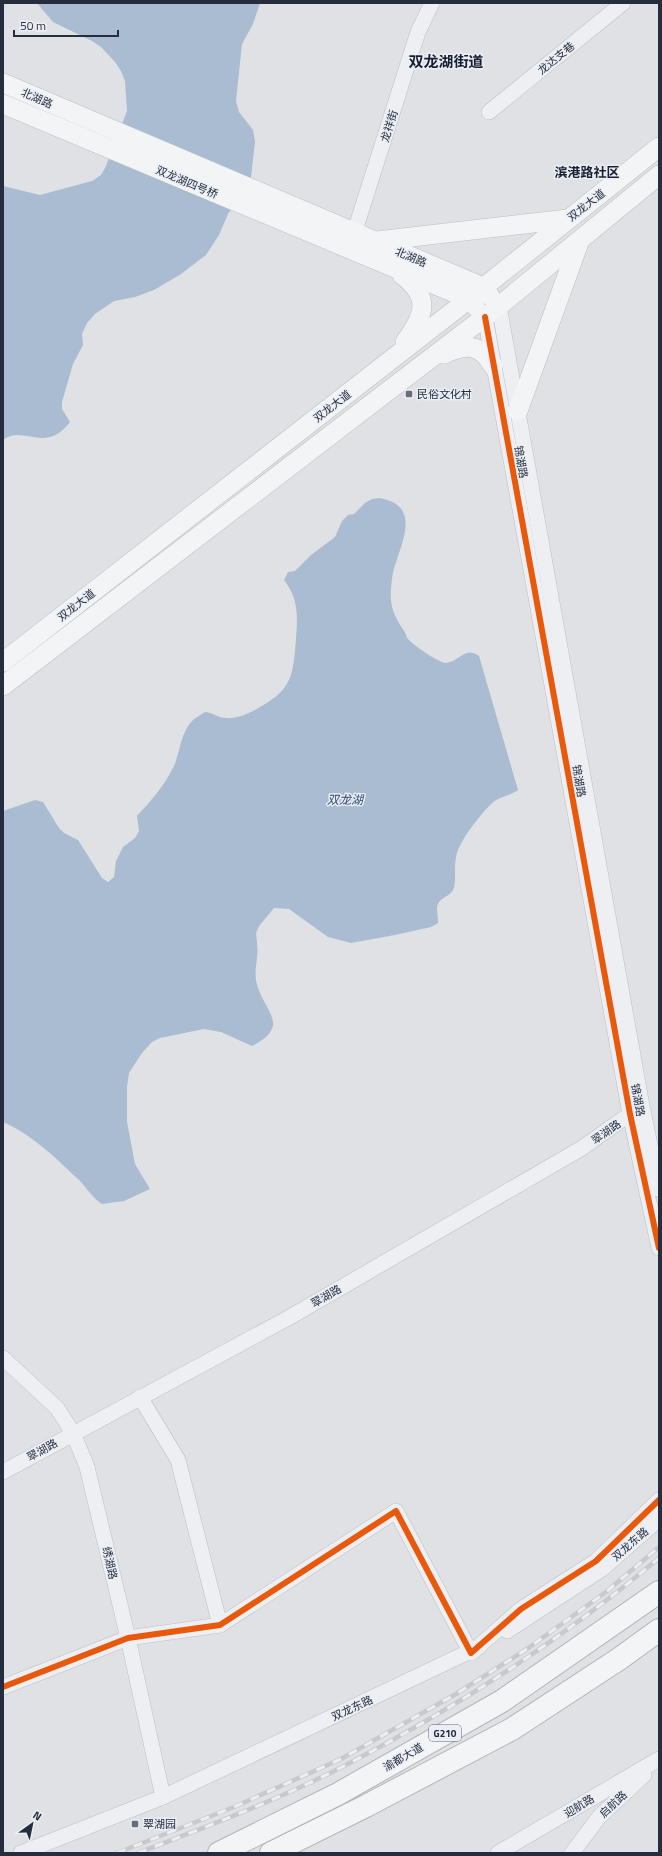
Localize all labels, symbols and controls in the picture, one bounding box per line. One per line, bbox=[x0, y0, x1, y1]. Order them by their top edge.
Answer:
scale bar bbox=[14, 12, 118, 38]
text: 50 m bbox=[20, 16, 46, 35]
street label: 龙达支巷 bbox=[534, 38, 578, 78]
district label: 双龙湖街道 bbox=[408, 50, 484, 73]
street label: 北湖路 bbox=[19, 84, 55, 112]
street label: 龙祥街 bbox=[377, 108, 401, 144]
street label: 双龙湖四号桥 bbox=[153, 162, 221, 202]
district label: 滨港路社区 bbox=[554, 162, 620, 182]
street label: 双龙大道 bbox=[564, 185, 608, 225]
street label: 北湖路 bbox=[393, 243, 429, 271]
street label: 双龙大道 bbox=[310, 386, 354, 426]
place label: 民俗文化村 bbox=[417, 386, 472, 402]
marker: 民俗文化村 bbox=[404, 389, 414, 399]
street label: 锦湖路 bbox=[510, 444, 532, 480]
street label: 双龙大道 bbox=[54, 585, 98, 625]
street label: 锦湖路 bbox=[568, 763, 590, 799]
water label: 双龙湖 bbox=[327, 790, 365, 809]
street label: 锦湖路 bbox=[627, 1082, 649, 1118]
street label: 翠湖路 bbox=[588, 1116, 624, 1148]
street label: 翠湖路 bbox=[308, 1281, 344, 1311]
street label: 翠湖路 bbox=[24, 1435, 60, 1465]
street label: 双龙东路 bbox=[608, 1524, 652, 1564]
street label: 绣湖路 bbox=[98, 1545, 122, 1581]
street label: 双龙东路 bbox=[329, 1691, 375, 1725]
road number: G210 bbox=[429, 1725, 461, 1741]
street label: 渝都大道 bbox=[380, 1739, 426, 1775]
street label: 启航路 bbox=[595, 1787, 631, 1821]
street label: 迎航路 bbox=[561, 1791, 597, 1821]
north arrow bbox=[12, 1804, 52, 1844]
text: N bbox=[30, 1807, 45, 1824]
place label: 翠湖园 bbox=[143, 1816, 176, 1832]
marker: 翠湖园 bbox=[130, 1819, 140, 1829]

